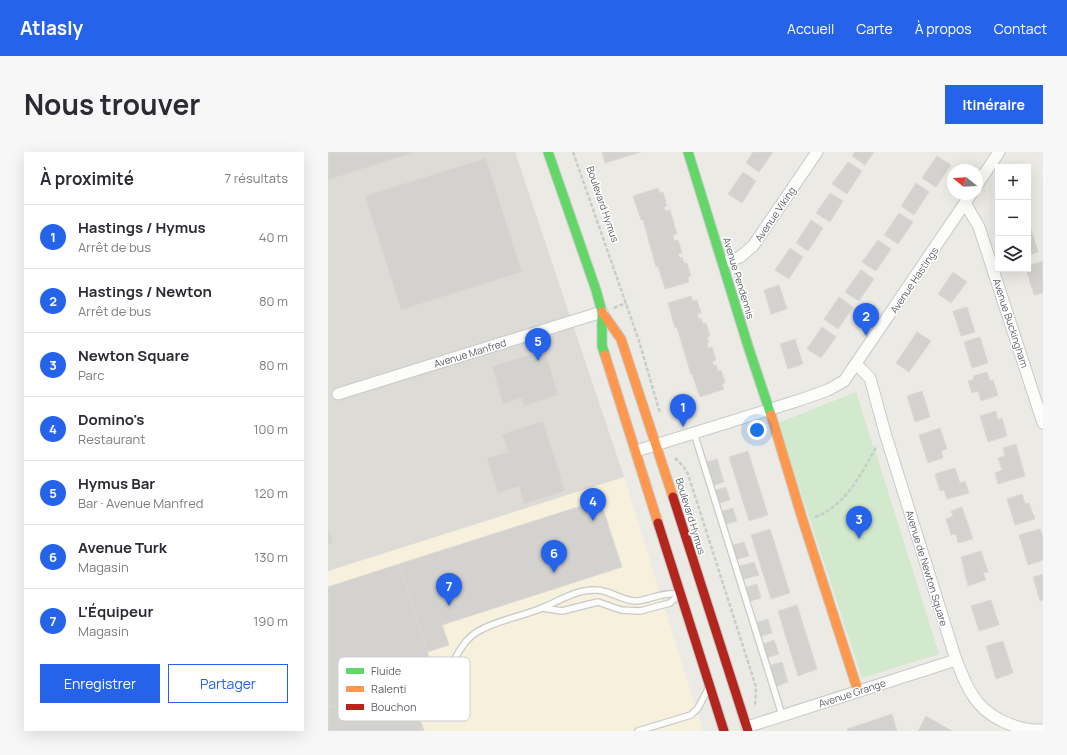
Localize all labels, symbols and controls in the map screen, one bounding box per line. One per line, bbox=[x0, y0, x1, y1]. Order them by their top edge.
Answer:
text: Atlasly bbox=[20, 15, 83, 41]
text: Accueil bbox=[787, 19, 834, 38]
text: Carte bbox=[856, 19, 893, 38]
text: À propos bbox=[915, 19, 972, 38]
text: Contact bbox=[994, 19, 1047, 38]
text: Nous trouver bbox=[24, 85, 200, 123]
button: Itinéraire bbox=[945, 85, 1043, 124]
street label: Boulevard Hymus bbox=[583, 164, 623, 244]
north arrow bbox=[947, 164, 983, 200]
map controls bbox=[995, 164, 1031, 272]
button: + bbox=[995, 164, 1031, 200]
text: À proximité bbox=[40, 167, 134, 190]
text: 7 résultats bbox=[225, 169, 288, 187]
street label: Avenue Viking bbox=[751, 184, 799, 244]
button: − bbox=[995, 200, 1031, 236]
text: Hastings / Hymus bbox=[78, 217, 206, 238]
text: 1 bbox=[50, 228, 56, 246]
text: 40 m bbox=[259, 228, 288, 246]
street label: Avenue Pendennis bbox=[720, 235, 758, 321]
button: layers bbox=[995, 236, 1031, 272]
text: Arrêt de bus bbox=[78, 238, 151, 256]
street label: Avenue Hastings bbox=[887, 244, 941, 316]
street label: Avenue Buckingham bbox=[990, 277, 1032, 369]
text: Hastings / Newton bbox=[78, 281, 212, 302]
text: 2 bbox=[49, 292, 57, 310]
text: 80 m bbox=[259, 292, 288, 310]
text: Arrêt de bus bbox=[78, 302, 151, 320]
pin: 2 bbox=[853, 303, 879, 336]
pin: 5 bbox=[525, 328, 551, 361]
street label: Avenue Manfred bbox=[432, 335, 508, 371]
text: Newton Square bbox=[78, 345, 189, 366]
text: 3 bbox=[49, 356, 57, 374]
text: 80 m bbox=[259, 356, 288, 374]
text: Parc bbox=[78, 366, 105, 384]
pin: 1 bbox=[670, 394, 696, 427]
text: Domino's bbox=[78, 409, 144, 430]
text: 4 bbox=[49, 420, 57, 438]
text: 100 m bbox=[253, 420, 288, 438]
your location bbox=[747, 420, 767, 440]
text: Restaurant bbox=[78, 430, 145, 448]
text: Hymus Bar bbox=[78, 473, 155, 494]
street label: Boulevard Hymus bbox=[673, 476, 709, 556]
text: 5 bbox=[49, 484, 57, 502]
text: 120 m bbox=[254, 484, 288, 502]
pin: 4 bbox=[580, 488, 606, 521]
text: Bar · Avenue Manfred bbox=[78, 494, 203, 512]
pin: 3 bbox=[846, 506, 872, 539]
street label: Avenue de Newton Square bbox=[903, 508, 951, 628]
text: Avenue Turk bbox=[78, 537, 167, 558]
pin: 6 bbox=[541, 540, 567, 573]
text: 6 bbox=[49, 548, 57, 566]
text: 130 m bbox=[254, 548, 288, 566]
text: Magasin bbox=[78, 558, 129, 576]
pin: 7 bbox=[436, 573, 462, 606]
text: L'Équipeur bbox=[78, 601, 153, 622]
text: 7 bbox=[50, 612, 56, 630]
text: 190 m bbox=[253, 612, 288, 630]
text: Magasin bbox=[78, 622, 129, 640]
legend bbox=[338, 657, 470, 721]
text: Fluide bbox=[371, 663, 402, 678]
button: Enregistrer bbox=[40, 664, 160, 703]
button: Partager bbox=[168, 664, 288, 703]
street label: Avenue Grange bbox=[817, 675, 888, 710]
text: Ralenti bbox=[371, 681, 406, 696]
text: Bouchon bbox=[371, 699, 416, 714]

